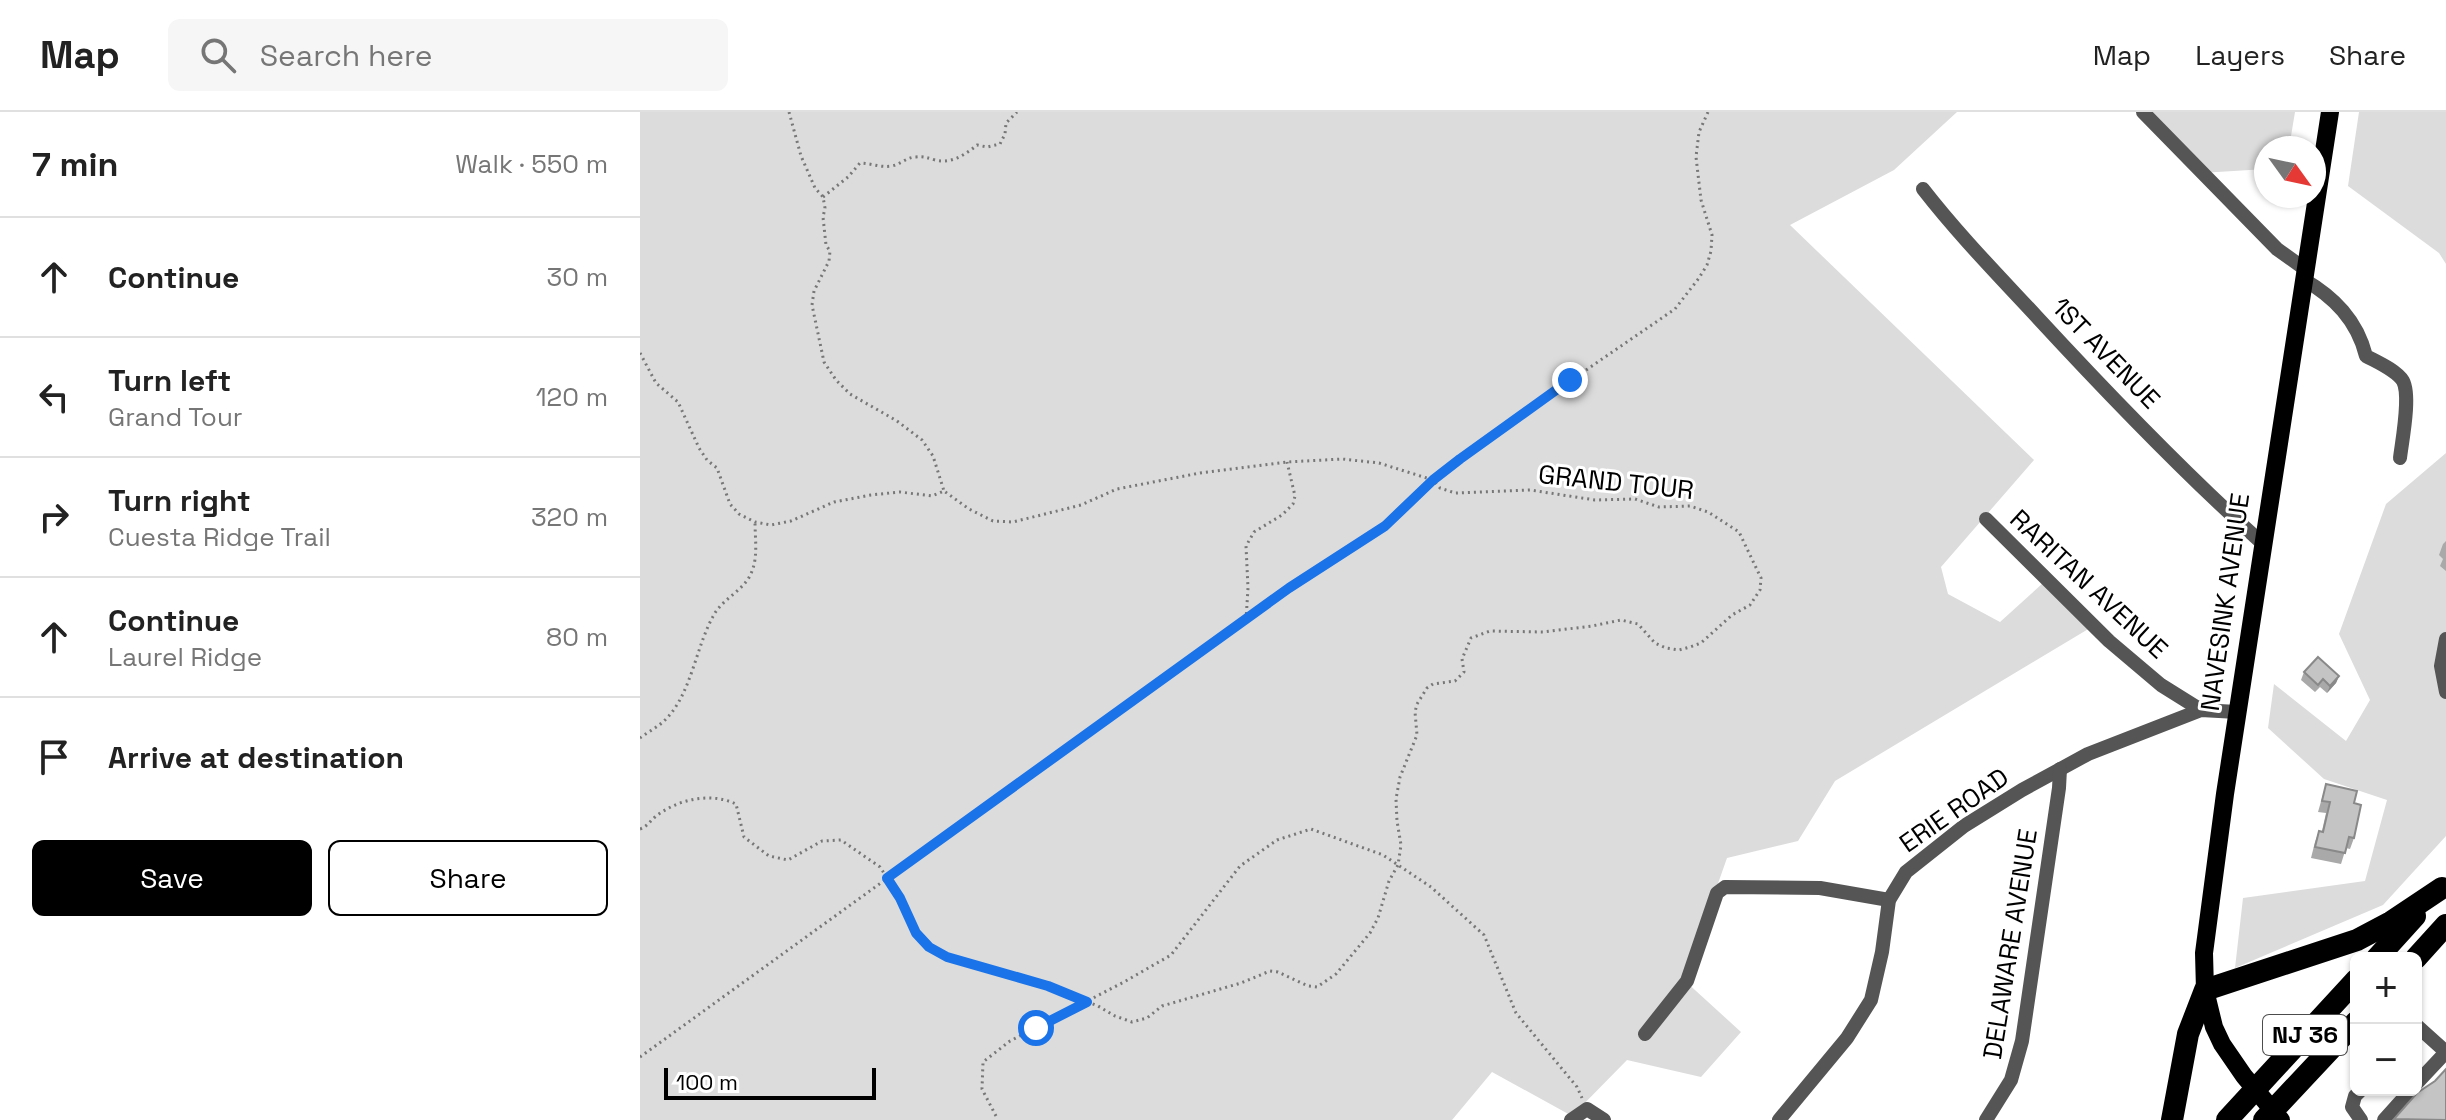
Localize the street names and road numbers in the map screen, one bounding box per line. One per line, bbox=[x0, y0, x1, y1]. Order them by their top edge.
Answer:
street label: 1ST AVENUE bbox=[2044, 290, 2168, 416]
street label: GRAND TOUR bbox=[1537, 457, 1695, 507]
street label: NAVESINK AVENUE bbox=[2193, 491, 2257, 713]
street label: RARITAN AVENUE bbox=[2003, 502, 2175, 666]
street label: ERIE ROAD bbox=[1893, 760, 2015, 860]
street label: DELAWARE AVENUE bbox=[1975, 826, 2045, 1062]
road number: NJ 36 bbox=[2263, 1015, 2347, 1055]

